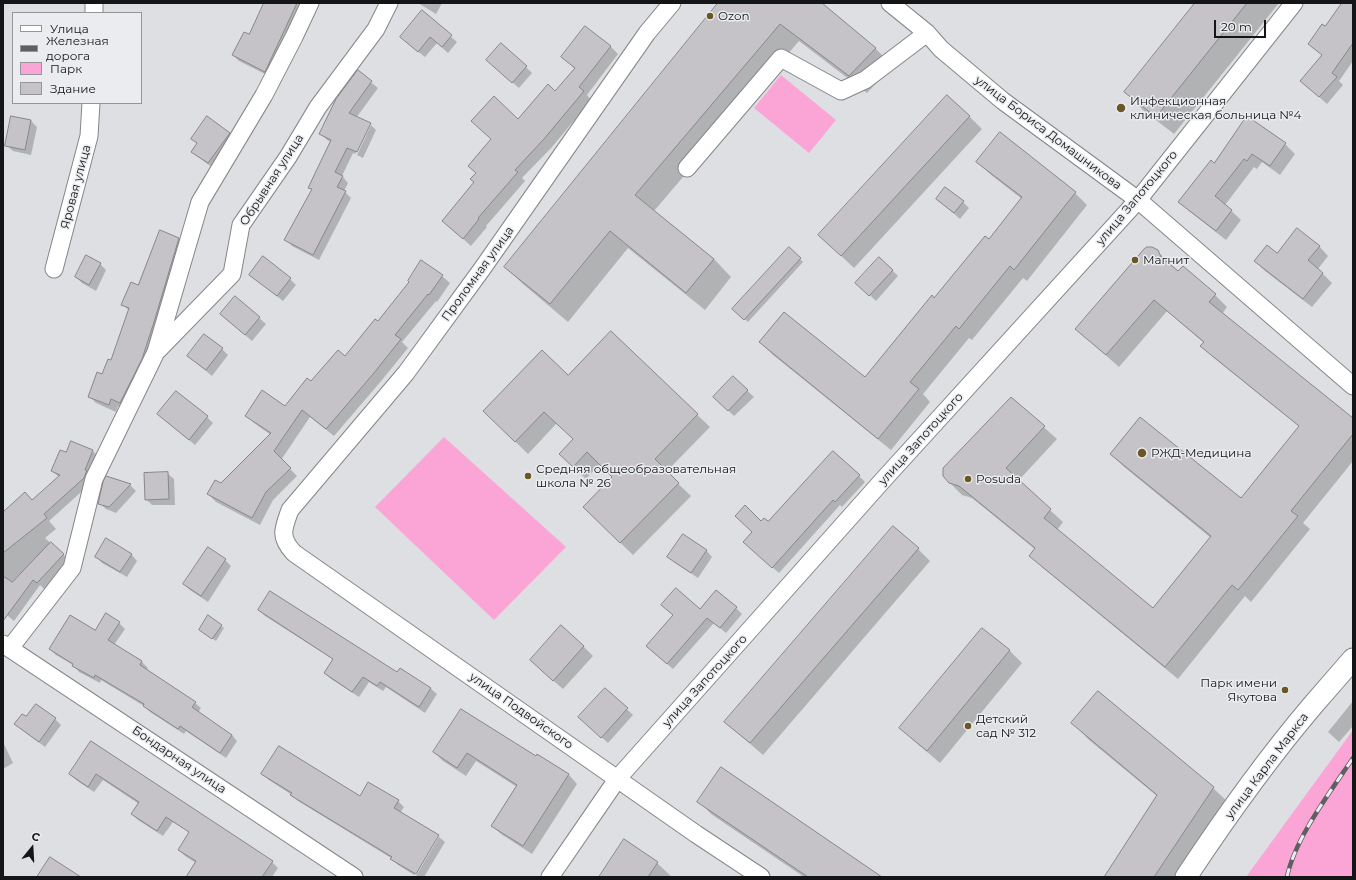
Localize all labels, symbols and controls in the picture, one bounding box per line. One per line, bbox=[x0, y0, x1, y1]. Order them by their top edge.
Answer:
place label: Ozon bbox=[718, 9, 750, 23]
marker: Ozon bbox=[705, 11, 715, 21]
legend bbox=[12, 12, 142, 104]
scale bar bbox=[1216, 12, 1268, 38]
text: 20 m bbox=[1221, 19, 1252, 34]
text: Улица bbox=[50, 21, 89, 36]
text: Железная дорога bbox=[46, 33, 109, 63]
text: Парк bbox=[50, 61, 82, 76]
street label: улица Бориса Домашникова bbox=[972, 73, 1124, 193]
text: Здание bbox=[50, 81, 96, 96]
place label: Инфекционная клиническая больница №4 bbox=[1130, 94, 1302, 122]
marker: Инфекционная клиническая больница №4 bbox=[1115, 102, 1127, 114]
street label: Обрывная улица bbox=[237, 132, 307, 228]
street label: Яровая улица bbox=[58, 143, 94, 231]
street label: улица Запотоцкого bbox=[1093, 148, 1181, 248]
street label: Проломная улица bbox=[439, 224, 517, 324]
place label: Магнит bbox=[1143, 253, 1189, 267]
marker: Магнит bbox=[1130, 255, 1140, 265]
street label: улица Запотоцкого bbox=[876, 390, 966, 488]
place label: РЖД-Медицина bbox=[1151, 446, 1251, 460]
marker: РЖД-Медицина bbox=[1136, 447, 1148, 459]
place label: Средняя общеобразовательная школа № 26 bbox=[536, 462, 736, 490]
marker: Средняя общеобразовательная школа № 26 bbox=[523, 471, 533, 481]
place label: Posuda bbox=[976, 472, 1021, 486]
marker: Posuda bbox=[963, 474, 973, 484]
street label: улица Запотоцкого bbox=[660, 632, 750, 730]
street label: улица Подвойского bbox=[466, 670, 576, 752]
place label: Парк имени Якутова bbox=[1200, 676, 1277, 704]
marker: Парк имени Якутова bbox=[1280, 685, 1290, 695]
street label: улица Карла Маркса bbox=[1222, 710, 1312, 822]
place label: Детский сад № 312 bbox=[976, 712, 1036, 740]
marker: Детский сад № 312 bbox=[963, 721, 973, 731]
street label: Бондарная улица bbox=[129, 723, 229, 797]
north arrow bbox=[12, 828, 52, 868]
text: С bbox=[30, 829, 42, 844]

